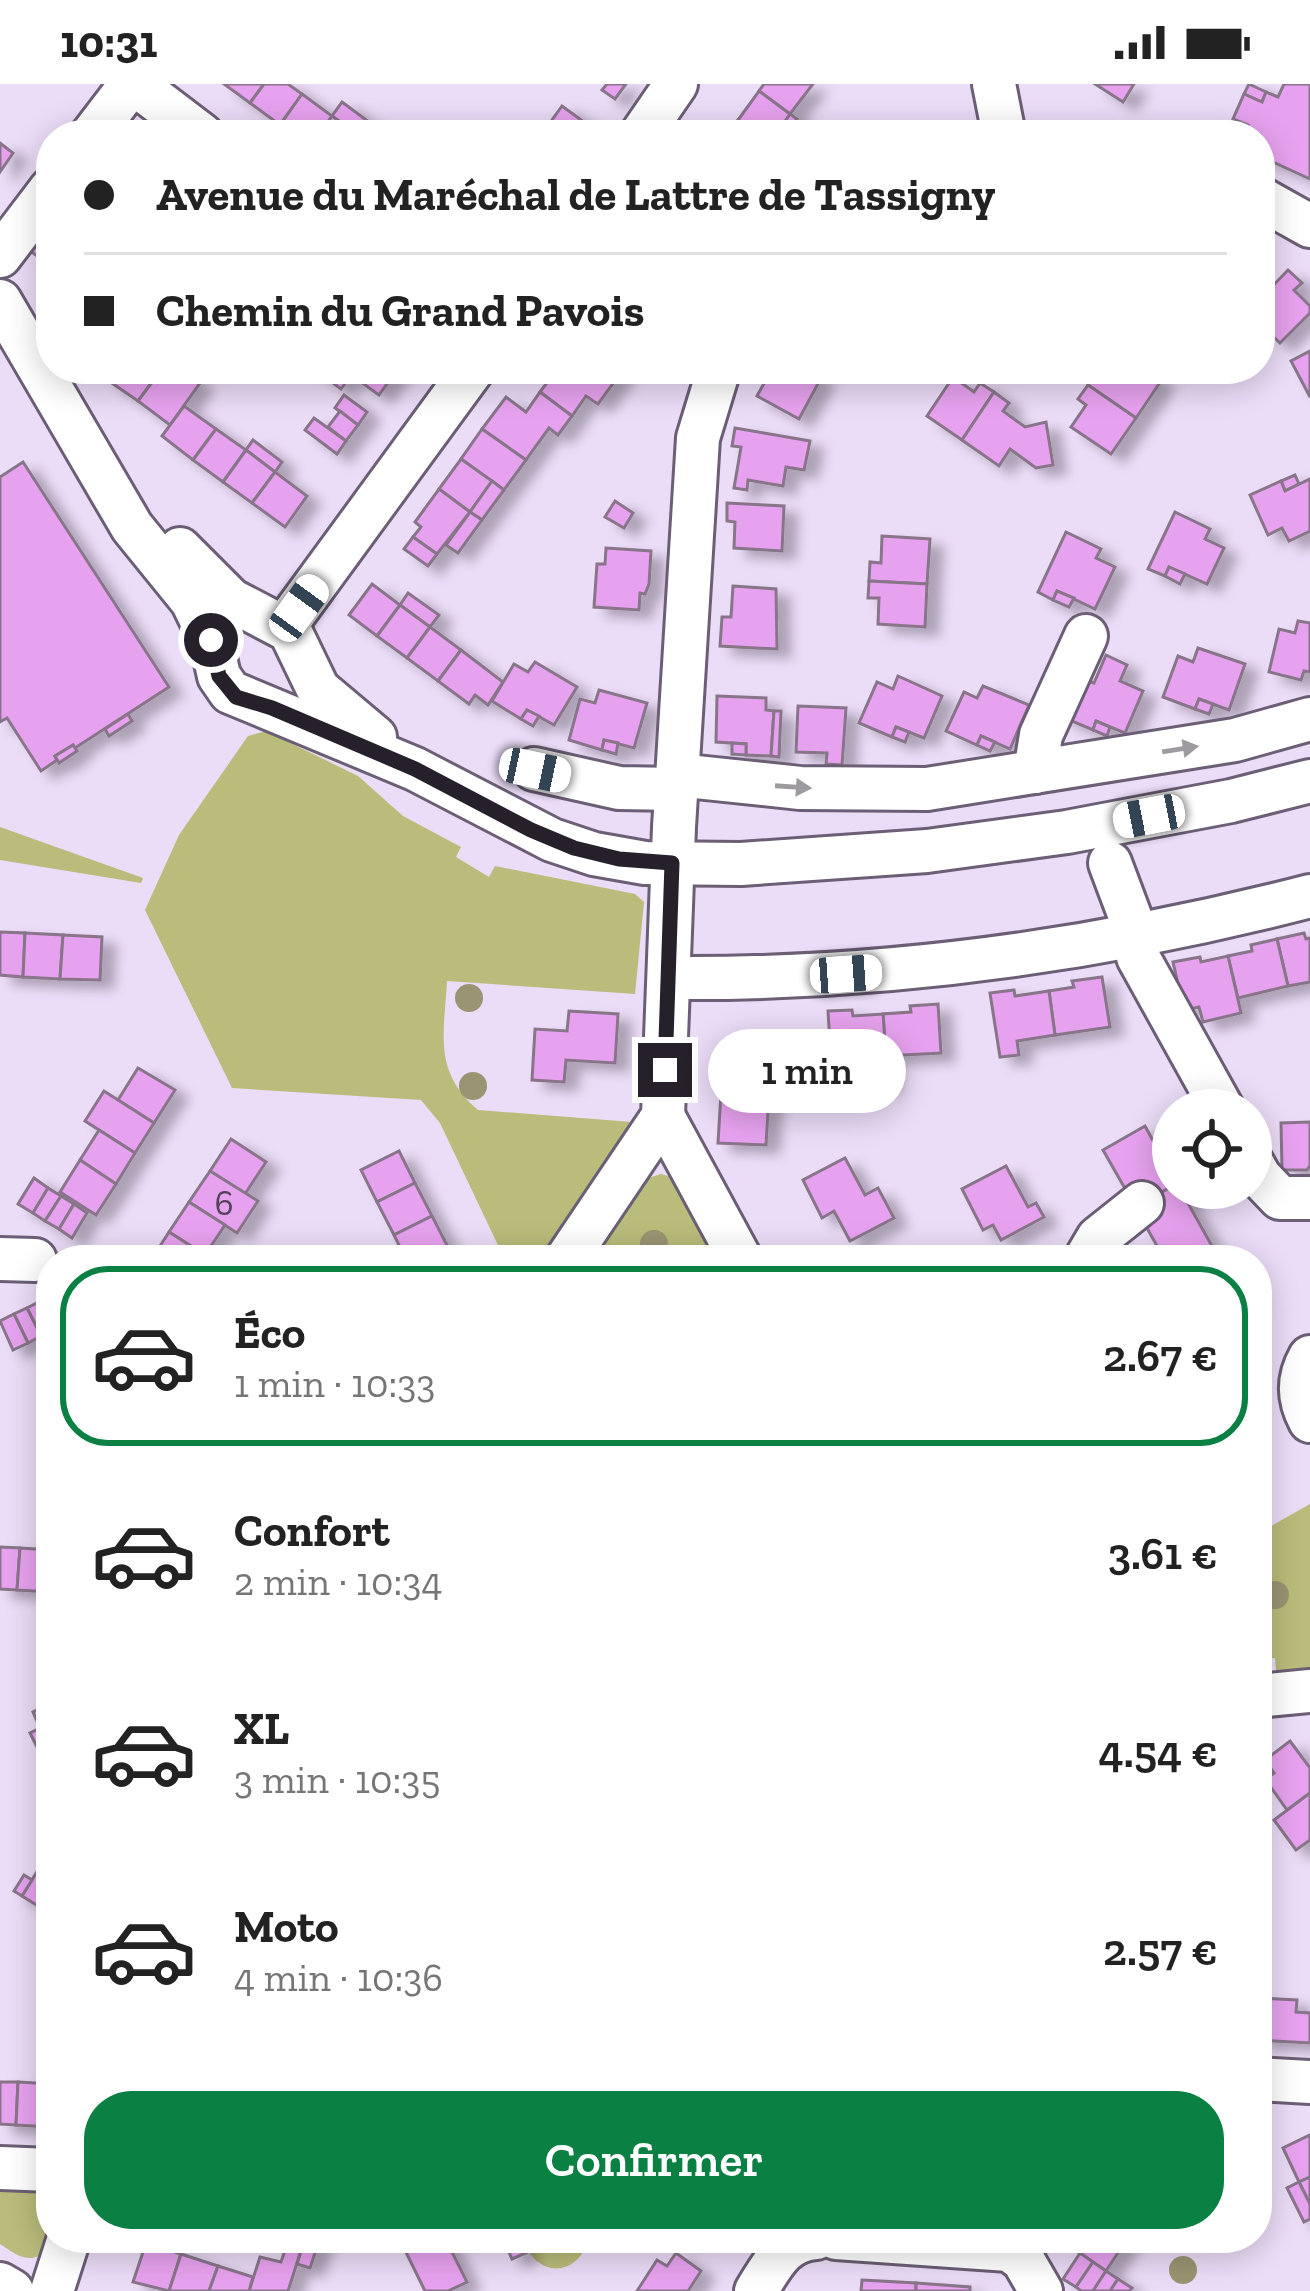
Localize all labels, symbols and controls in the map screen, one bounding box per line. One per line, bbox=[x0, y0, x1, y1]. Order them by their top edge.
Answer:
text: 10:31 bbox=[60, 15, 157, 69]
text: Avenue du Maréchal de Lattre de Tassigny bbox=[156, 168, 995, 222]
text: Chemin du Grand Pavois bbox=[156, 284, 644, 338]
car bbox=[263, 568, 335, 648]
route start bbox=[184, 613, 238, 667]
one-way arrow bbox=[1162, 739, 1199, 758]
car bbox=[496, 745, 574, 795]
one-way arrow bbox=[775, 777, 812, 796]
car bbox=[1110, 791, 1188, 841]
car bbox=[809, 954, 883, 994]
callout: 1 min bbox=[707, 1028, 905, 1112]
route end bbox=[638, 1043, 692, 1097]
text: 1 min bbox=[761, 1047, 853, 1094]
map controls bbox=[1152, 1089, 1272, 1209]
button: locate bbox=[1152, 1089, 1272, 1209]
house number: 6 bbox=[214, 1181, 234, 1224]
icon: car bbox=[90, 1302, 198, 1410]
text: Éco bbox=[234, 1306, 305, 1360]
text: 2.67 € bbox=[1103, 1329, 1218, 1383]
text: 1 min · 10:33 bbox=[234, 1360, 435, 1407]
icon: car bbox=[90, 1500, 198, 1608]
text: Confort bbox=[234, 1504, 390, 1558]
text: 3.61 € bbox=[1108, 1527, 1218, 1581]
text: 2 min · 10:34 bbox=[234, 1558, 442, 1605]
icon: car bbox=[90, 1698, 198, 1806]
text: XL bbox=[234, 1702, 289, 1756]
text: 4.54 € bbox=[1099, 1725, 1218, 1779]
text: 3 min · 10:35 bbox=[234, 1756, 440, 1803]
icon: car bbox=[90, 1896, 198, 2004]
text: Moto bbox=[234, 1900, 339, 1954]
text: 2.57 € bbox=[1103, 1923, 1218, 1977]
text: 4 min · 10:36 bbox=[234, 1954, 443, 2001]
button: Confirmer bbox=[84, 2091, 1224, 2229]

